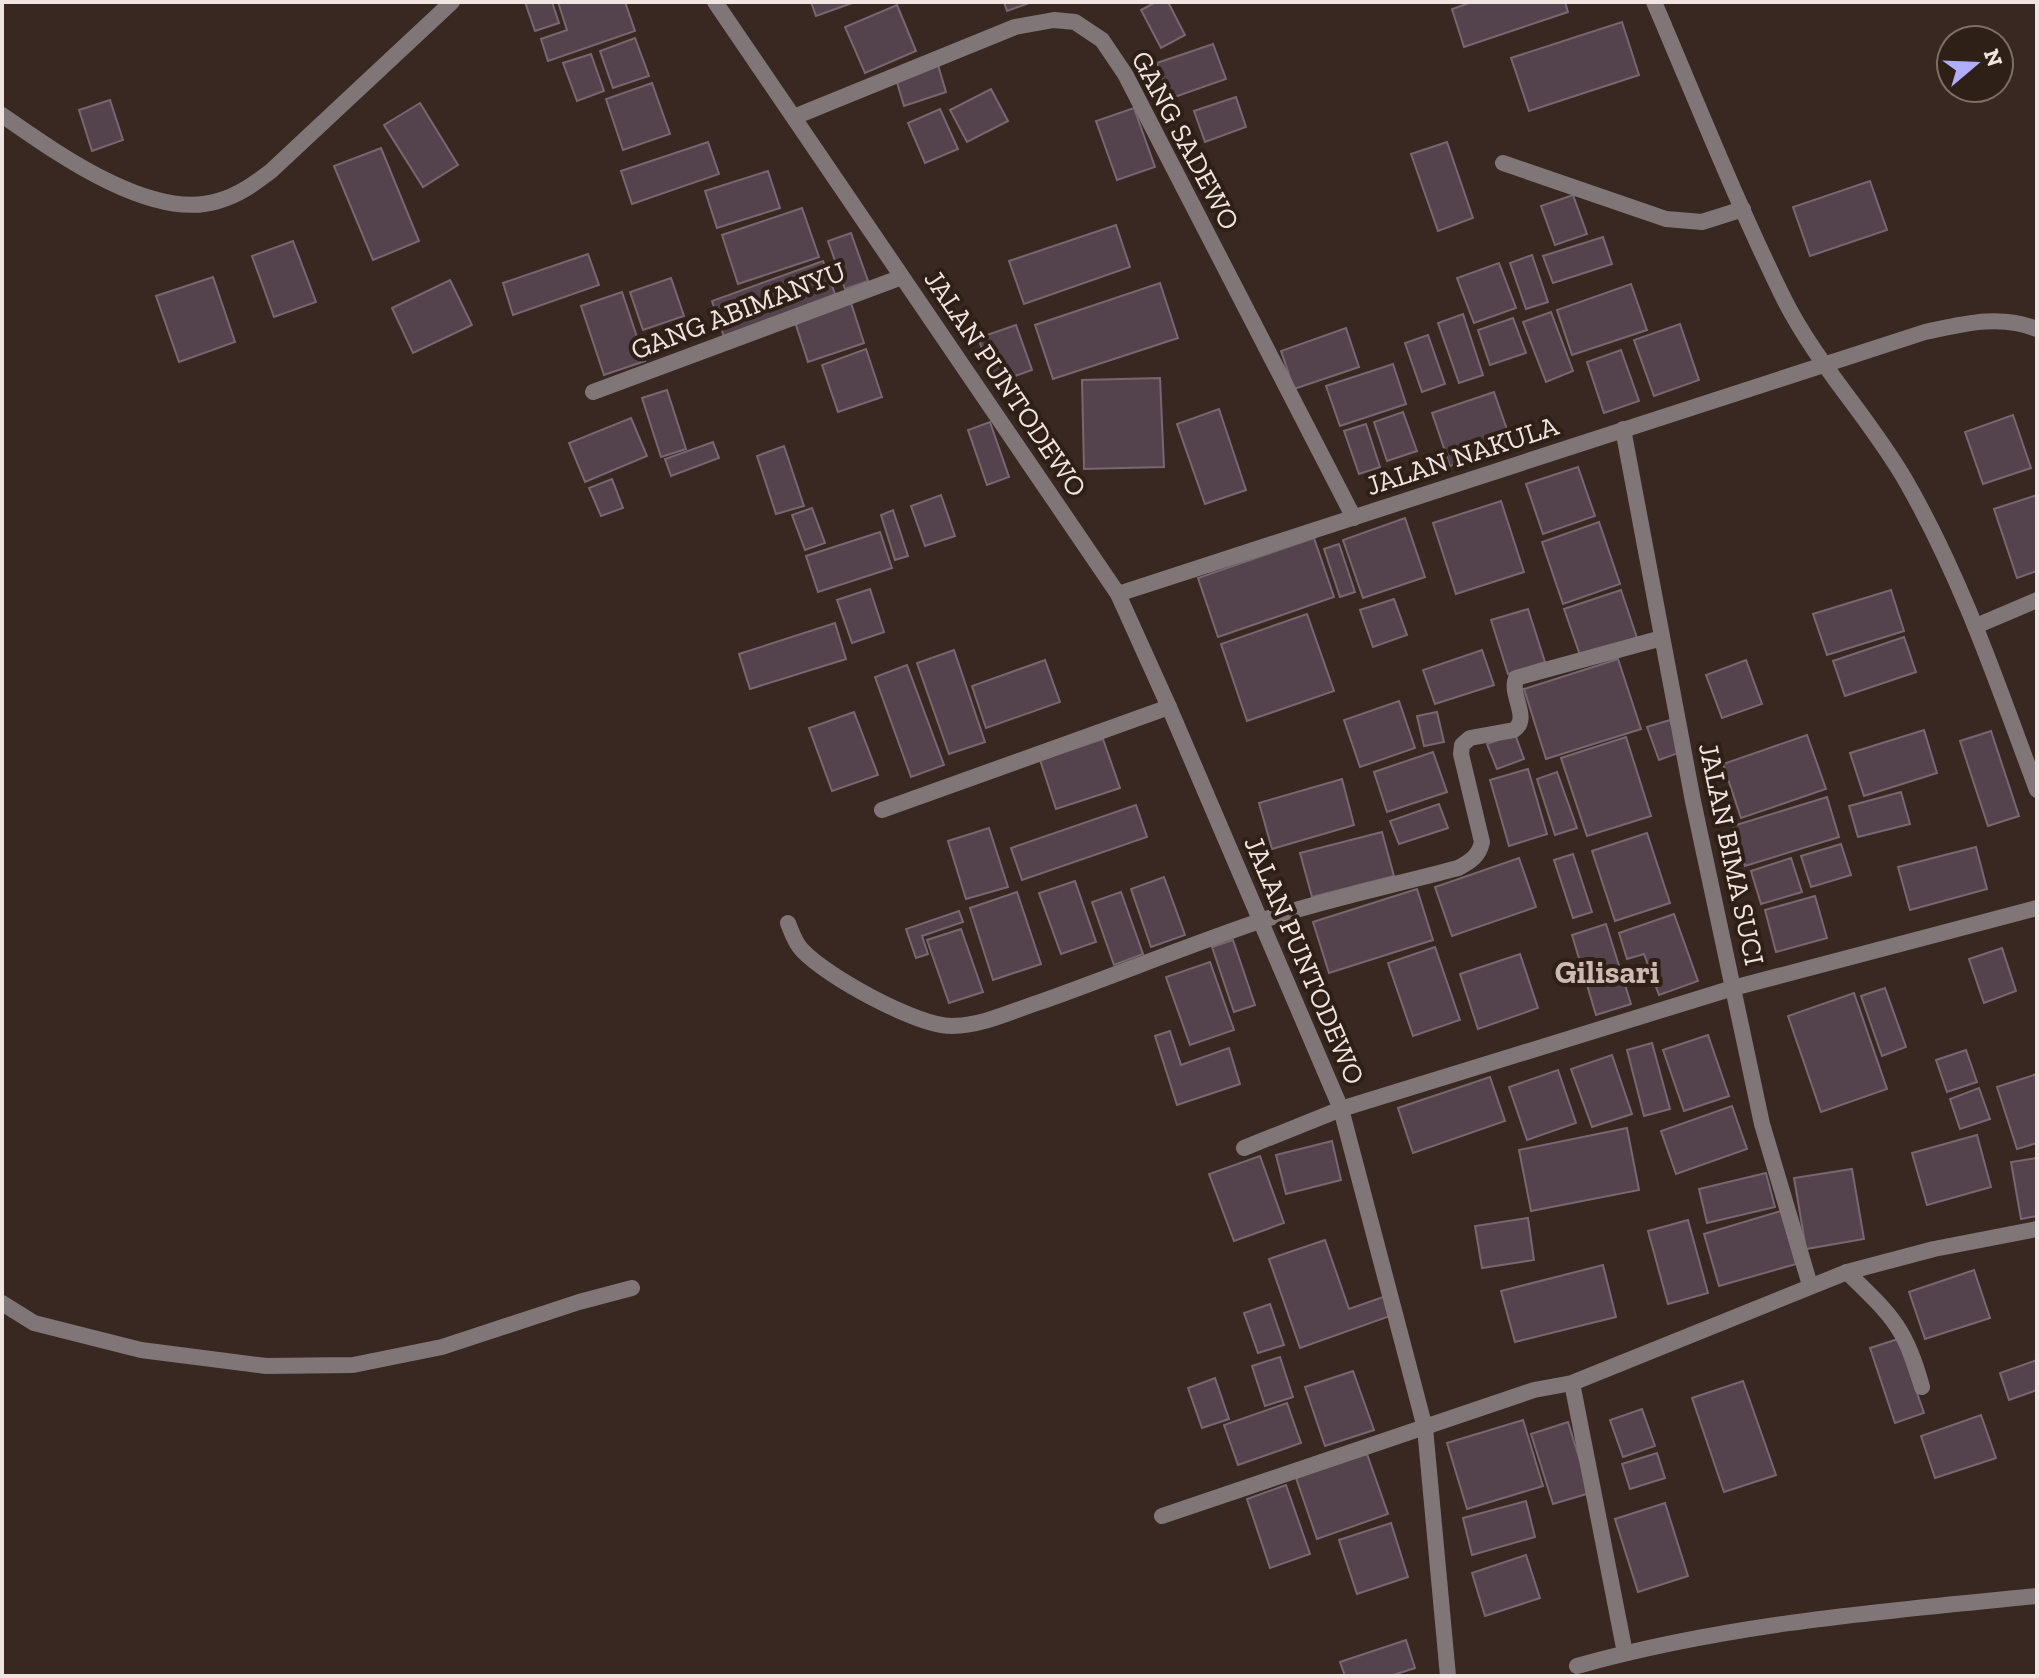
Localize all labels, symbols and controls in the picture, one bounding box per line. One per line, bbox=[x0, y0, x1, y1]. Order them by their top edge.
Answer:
north arrow bbox=[1935, 24, 2015, 104]
street label: GANG SADEWO bbox=[1125, 45, 1247, 235]
text: N bbox=[1978, 45, 2009, 70]
street label: GANG ABIMANYU bbox=[626, 254, 850, 367]
street label: JALAN PUNTODEWO bbox=[917, 264, 1094, 503]
street label: JALAN NAKULA bbox=[1362, 409, 1563, 502]
street label: JALAN BIMA SUCI bbox=[1692, 740, 1771, 968]
street label: JALAN PUNTODEWO bbox=[1237, 831, 1372, 1089]
district label: Gilisari bbox=[1555, 953, 1659, 991]

